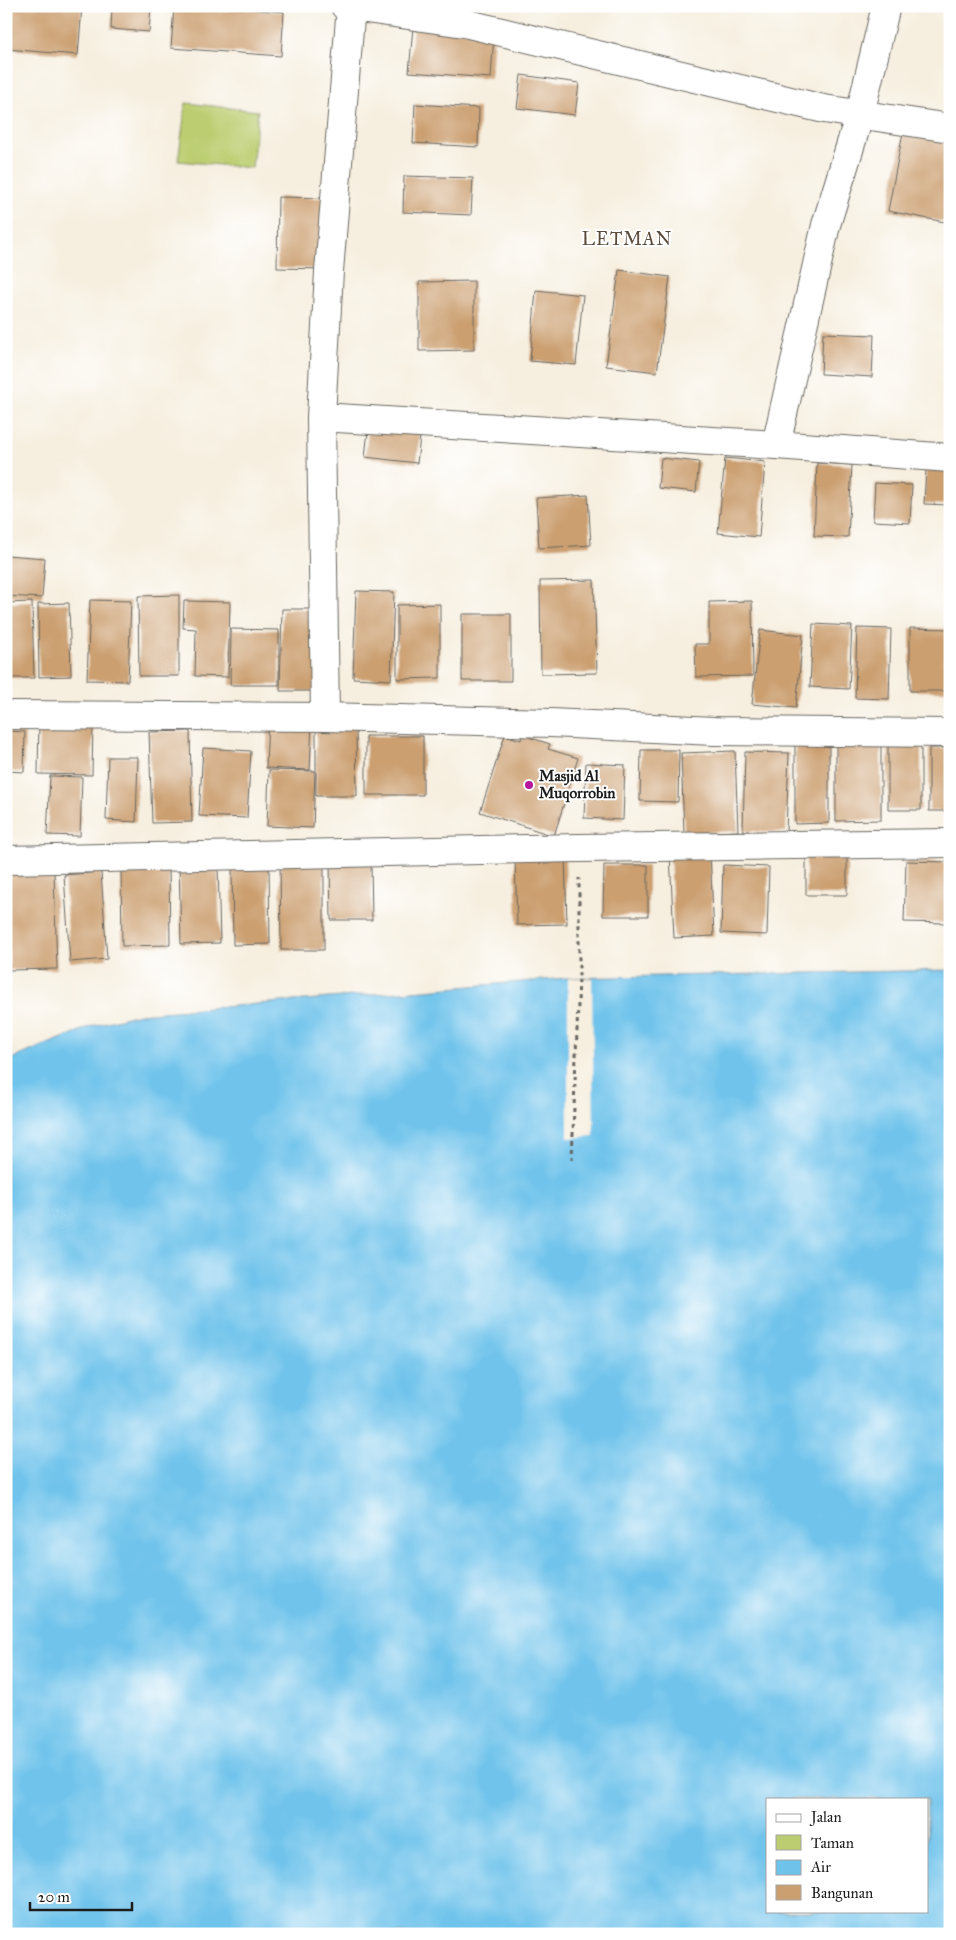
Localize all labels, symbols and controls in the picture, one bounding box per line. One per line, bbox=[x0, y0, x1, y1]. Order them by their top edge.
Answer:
district label: LETMAN bbox=[582, 228, 672, 250]
place label: Masjid Al Muqorrobin bbox=[539, 767, 616, 803]
marker: Masjid Al Muqorrobin bbox=[523, 779, 535, 791]
legend bbox=[766, 1798, 928, 1912]
text: Jalan bbox=[809, 1808, 842, 1827]
text: Taman bbox=[811, 1834, 854, 1852]
text: Air bbox=[810, 1858, 831, 1876]
scale bar bbox=[30, 1880, 132, 1912]
text: Bangunan bbox=[811, 1884, 873, 1902]
text: 20 m bbox=[38, 1888, 70, 1906]

